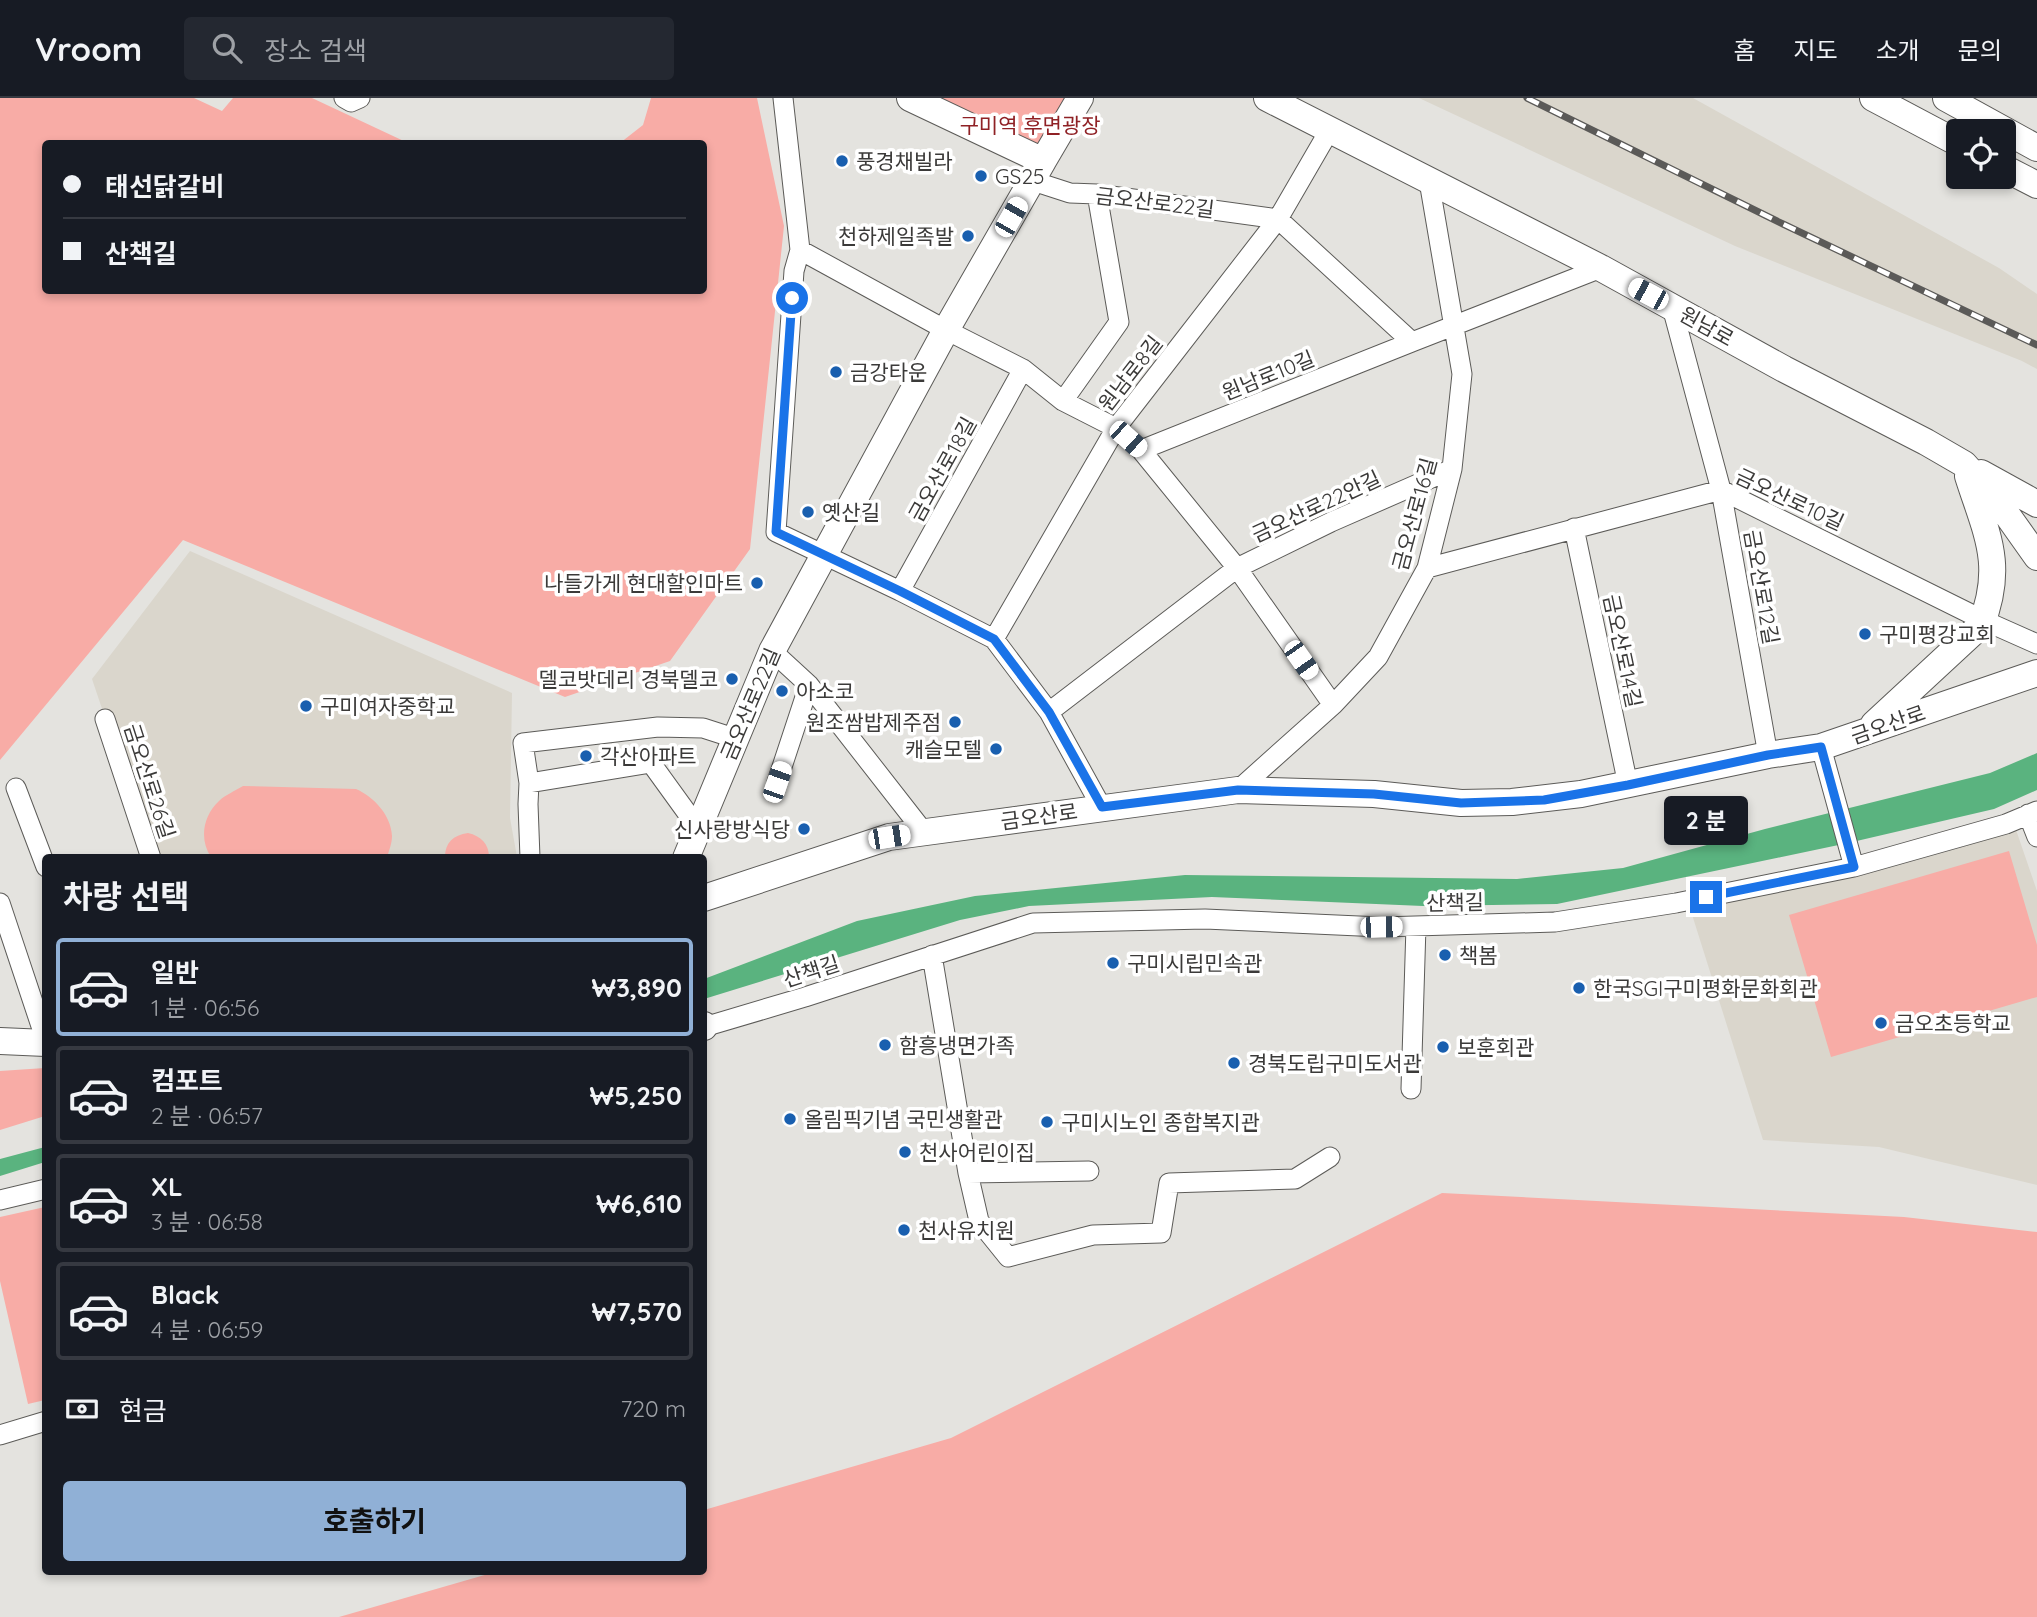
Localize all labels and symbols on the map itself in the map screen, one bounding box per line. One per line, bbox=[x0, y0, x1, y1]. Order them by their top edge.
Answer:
park label: 구미역 후면광장 bbox=[960, 112, 1100, 138]
place label: 풍경채빌라 bbox=[856, 148, 953, 174]
marker: 풍경채빌라 bbox=[834, 153, 850, 169]
place label: GS25 bbox=[995, 163, 1044, 189]
marker: GS25 bbox=[973, 168, 989, 184]
street label: 금오산로22길 bbox=[1094, 182, 1216, 222]
car bbox=[992, 194, 1031, 240]
place label: 천하제일족발 bbox=[838, 223, 954, 249]
marker: 천하제일족발 bbox=[960, 228, 976, 244]
car bbox=[1625, 275, 1672, 313]
route start bbox=[776, 282, 808, 314]
street label: 원남로 bbox=[1675, 301, 1739, 351]
street label: 원남로8길 bbox=[1092, 330, 1168, 416]
street label: 원남로10길 bbox=[1218, 345, 1318, 405]
place label: 금강타운 bbox=[850, 359, 927, 385]
marker: 금강타운 bbox=[828, 364, 844, 380]
street label: 금오산로18길 bbox=[903, 412, 981, 526]
car bbox=[1106, 417, 1151, 461]
street label: 금오산로16길 bbox=[1386, 455, 1442, 573]
street label: 금오산로10길 bbox=[1732, 463, 1848, 535]
street label: 금오산로22안길 bbox=[1247, 465, 1385, 547]
place label: 옛산길 bbox=[822, 499, 880, 525]
marker: 옛산길 bbox=[800, 504, 816, 520]
street label: 금오산로12길 bbox=[1739, 528, 1785, 646]
place label: 나들가게 현대할인마트 bbox=[544, 570, 743, 596]
marker: 나들가게 현대할인마트 bbox=[749, 575, 765, 591]
street label: 금오산로14길 bbox=[1598, 592, 1648, 710]
place label: 구미평강교회 bbox=[1879, 621, 1995, 647]
marker: 구미평강교회 bbox=[1857, 626, 1873, 642]
car bbox=[1281, 637, 1322, 683]
street label: 금오산로22길 bbox=[715, 644, 785, 764]
place label: 델코밧데리 경북델코 bbox=[538, 666, 718, 692]
marker: 델코밧데리 경북델코 bbox=[724, 671, 740, 687]
place label: 아소코 bbox=[796, 678, 854, 704]
marker: 아소코 bbox=[774, 683, 790, 699]
place label: 구미여자중학교 bbox=[320, 693, 455, 719]
marker: 구미여자중학교 bbox=[298, 698, 314, 714]
street label: 금오산로 bbox=[1847, 699, 1929, 749]
place label: 원조쌈밥제주점 bbox=[806, 709, 941, 735]
marker: 원조쌈밥제주점 bbox=[947, 714, 963, 730]
street label: 금오산로26길 bbox=[119, 720, 181, 842]
place label: 캐슬모텔 bbox=[905, 736, 982, 762]
marker: 캐슬모텔 bbox=[988, 741, 1004, 757]
place label: 각산아파트 bbox=[600, 743, 697, 769]
marker: 각산아파트 bbox=[578, 748, 594, 764]
car bbox=[761, 759, 794, 805]
callout: 2 분 bbox=[1664, 796, 1748, 844]
street label: 금오산로 bbox=[999, 798, 1079, 834]
place label: 신사랑방식당 bbox=[674, 816, 790, 842]
marker: 신사랑방식당 bbox=[796, 821, 812, 837]
car bbox=[867, 823, 912, 851]
route end bbox=[1690, 881, 1722, 913]
street label: 산책길 bbox=[1426, 888, 1484, 916]
car bbox=[1360, 916, 1403, 938]
place label: 책봄 bbox=[1459, 942, 1498, 968]
marker: 책봄 bbox=[1437, 947, 1453, 963]
street label: 산책길 bbox=[779, 950, 843, 992]
place label: 구미시립민속관 bbox=[1127, 950, 1262, 976]
marker: 구미시립민속관 bbox=[1105, 955, 1121, 971]
place label: 한국SGI구미평화문화회관 bbox=[1593, 975, 1818, 1001]
marker: 한국SGI구미평화문화회관 bbox=[1571, 980, 1587, 996]
place label: 금오초등학교 bbox=[1895, 1010, 2011, 1036]
marker: 금오초등학교 bbox=[1873, 1015, 1889, 1031]
place label: 함흥냉면가족 bbox=[899, 1032, 1015, 1058]
place label: 보훈회관 bbox=[1457, 1034, 1534, 1060]
marker: 함흥냉면가족 bbox=[877, 1037, 893, 1053]
marker: 보훈회관 bbox=[1435, 1039, 1451, 1055]
place label: 경북도립구미도서관 bbox=[1248, 1050, 1422, 1076]
marker: 경북도립구미도서관 bbox=[1226, 1055, 1242, 1071]
place label: 올림픽기념 국민생활관 bbox=[804, 1106, 1003, 1132]
place label: 구미시노인 종합복지관 bbox=[1061, 1109, 1260, 1135]
marker: 올림픽기념 국민생활관 bbox=[782, 1111, 798, 1127]
marker: 구미시노인 종합복지관 bbox=[1039, 1114, 1055, 1130]
place label: 천사어린이집 bbox=[919, 1139, 1035, 1165]
marker: 천사어린이집 bbox=[897, 1144, 913, 1160]
place label: 천사유치원 bbox=[918, 1217, 1015, 1243]
marker: 천사유치원 bbox=[896, 1222, 912, 1238]

